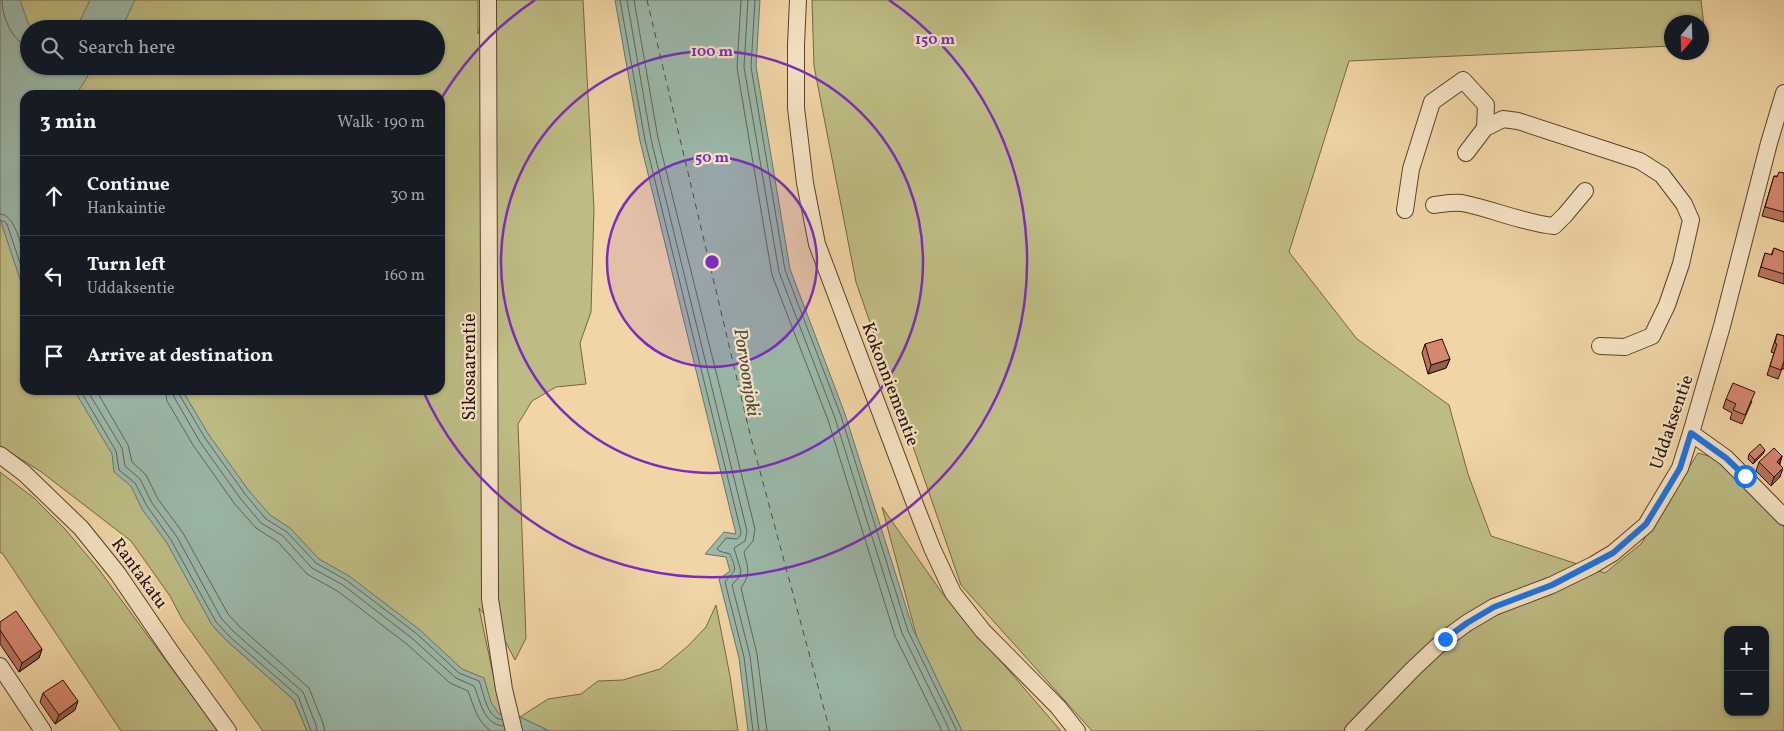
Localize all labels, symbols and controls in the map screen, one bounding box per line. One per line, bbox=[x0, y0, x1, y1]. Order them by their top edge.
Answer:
north arrow bbox=[1664, 15, 1709, 60]
search box bbox=[20, 20, 445, 75]
text: 150 m bbox=[915, 30, 955, 51]
icon: search bbox=[38, 34, 66, 62]
text: Search here bbox=[78, 35, 175, 61]
text: 100 m bbox=[691, 42, 734, 63]
text: 3 min bbox=[40, 108, 96, 137]
text: Walk · 190 m bbox=[337, 112, 425, 134]
text: 50 m bbox=[695, 148, 729, 169]
text: Continue bbox=[87, 172, 170, 198]
icon: ahead bbox=[40, 182, 68, 210]
text: 30 m bbox=[390, 185, 425, 207]
text: Hankaintie bbox=[87, 198, 166, 220]
text: Turn left bbox=[87, 252, 166, 278]
centre of rings bbox=[703, 253, 721, 271]
icon: left bbox=[40, 262, 68, 290]
text: 160 m bbox=[384, 265, 425, 287]
text: Uddaksentie bbox=[87, 278, 175, 300]
street label: Sikosaarentie bbox=[458, 313, 483, 421]
street label: Kokonniementie bbox=[854, 319, 925, 450]
water label: Porvoonjoki bbox=[726, 326, 766, 419]
icon: arrive bbox=[40, 342, 68, 370]
text: Arrive at destination bbox=[87, 343, 273, 369]
street label: Uddaksentie bbox=[1645, 372, 1700, 473]
route start bbox=[1734, 465, 1757, 488]
street label: Rantakatu bbox=[104, 533, 173, 615]
map controls bbox=[1724, 626, 1769, 716]
button: + bbox=[1724, 626, 1769, 671]
route end bbox=[1434, 628, 1457, 651]
button: − bbox=[1724, 671, 1769, 716]

